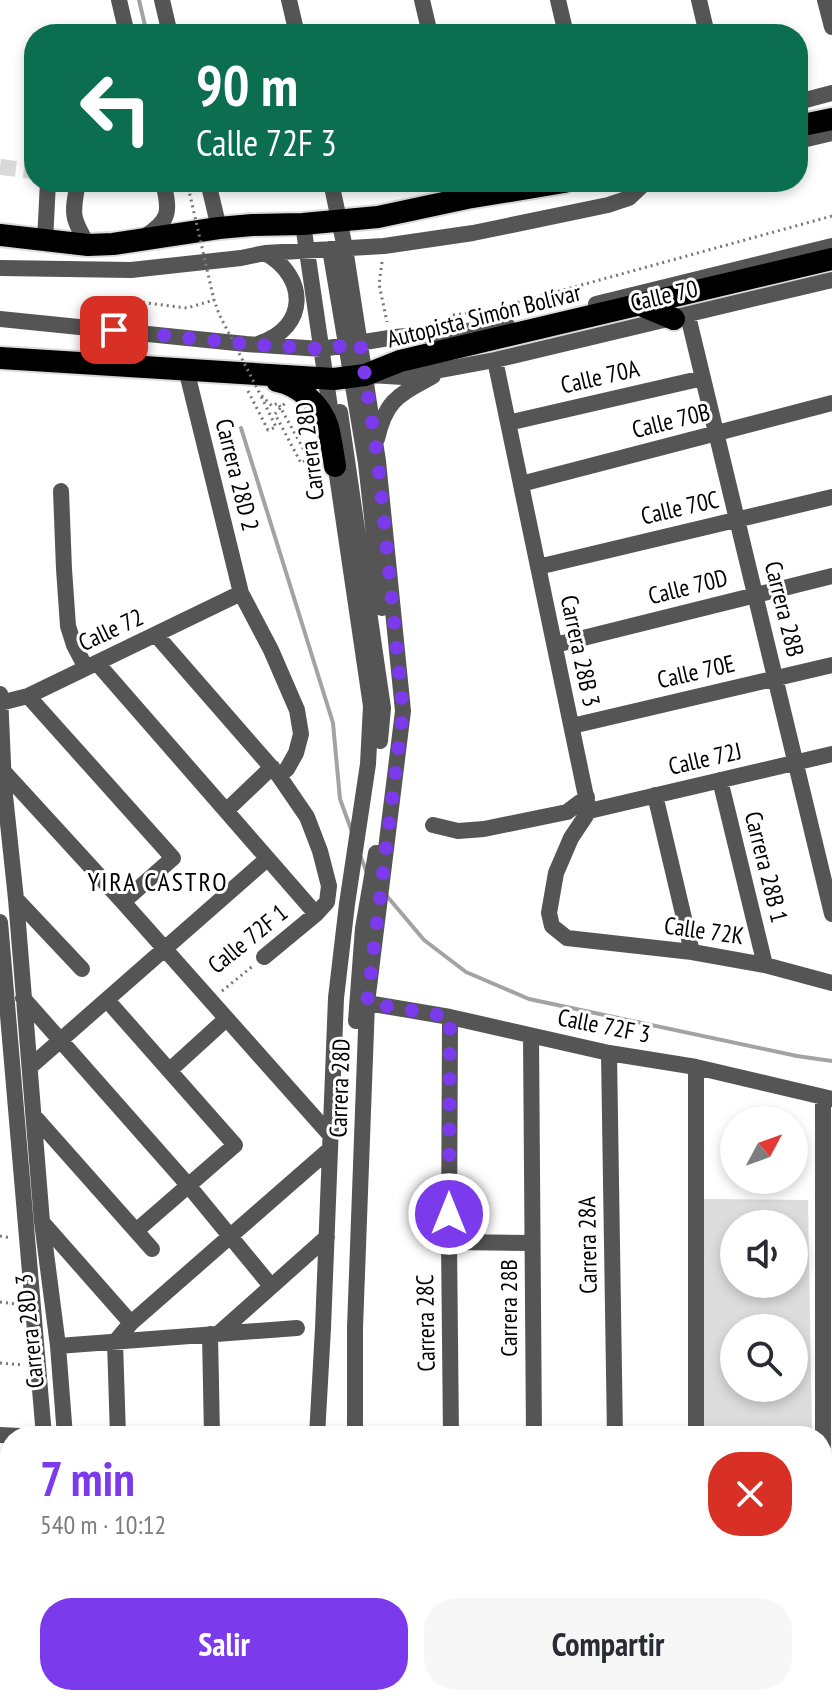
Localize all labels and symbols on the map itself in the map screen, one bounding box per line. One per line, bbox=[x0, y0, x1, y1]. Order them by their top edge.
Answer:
street label: Calle 70 bbox=[627, 273, 701, 318]
street label: Autopista Simón Bolívar bbox=[384, 276, 584, 355]
pin bbox=[80, 296, 148, 364]
street label: Calle 70A bbox=[558, 352, 643, 401]
street label: Calle 70B bbox=[629, 396, 713, 445]
street label: Carrera 28D bbox=[288, 400, 331, 502]
street label: Carrera 28D 2 bbox=[209, 415, 266, 534]
street label: Calle 70C bbox=[638, 484, 722, 532]
street label: Carrera 28B bbox=[758, 558, 811, 660]
street label: Calle 70D bbox=[645, 562, 731, 611]
street label: Carrera 28B 3 bbox=[554, 592, 607, 710]
street label: Calle 72 bbox=[73, 601, 148, 658]
street label: Calle 70E bbox=[654, 648, 738, 695]
street label: Calle 72J bbox=[665, 735, 744, 782]
street label: Carrera 28B 1 bbox=[738, 808, 795, 926]
district label: YIRA CASTRO bbox=[87, 865, 229, 898]
street label: Calle 72F 1 bbox=[201, 897, 294, 980]
street label: Calle 72K bbox=[662, 910, 746, 951]
street label: Calle 72F 3 bbox=[555, 1001, 653, 1050]
street label: Carrera 28D bbox=[322, 1038, 357, 1138]
north arrow bbox=[720, 1106, 808, 1194]
position arrow bbox=[407, 1172, 491, 1256]
street label: Carrera 28A bbox=[571, 1195, 604, 1294]
street label: Carrera 28B bbox=[493, 1259, 524, 1357]
street label: Carrera 28D 3 bbox=[8, 1272, 51, 1390]
street label: Carrera 28C bbox=[409, 1274, 442, 1372]

